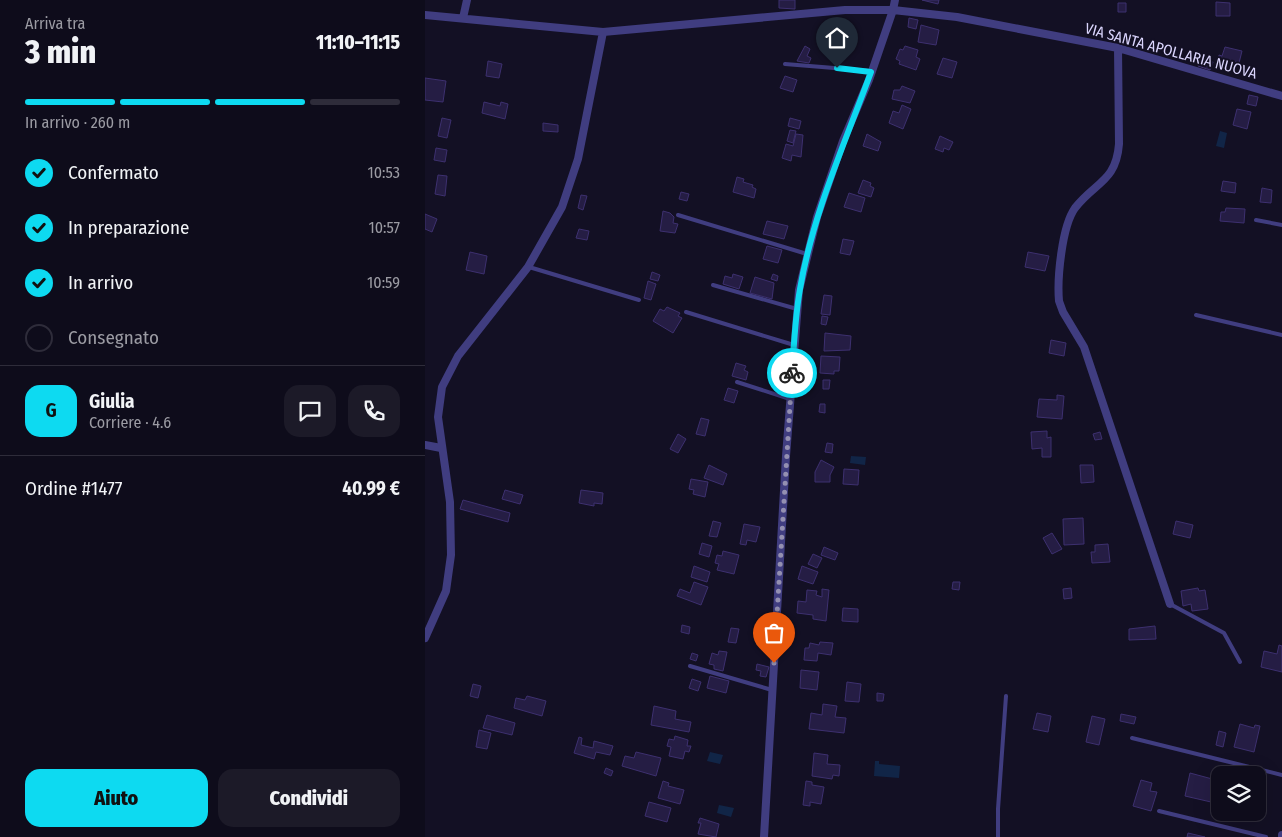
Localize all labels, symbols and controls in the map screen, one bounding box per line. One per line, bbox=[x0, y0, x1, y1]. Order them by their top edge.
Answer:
text: Arriva tra bbox=[25, 14, 85, 33]
pin bbox=[816, 17, 858, 68]
street label: VIA SANTA APOLLARIA NUOVA bbox=[1083, 19, 1259, 83]
icon: home bbox=[823, 24, 851, 52]
text: 11:10–11:15 bbox=[316, 31, 400, 54]
text: 3 min bbox=[25, 33, 96, 71]
text: In arrivo · 260 m bbox=[25, 113, 130, 132]
icon: check bbox=[25, 159, 53, 187]
text: Confermato bbox=[68, 161, 159, 184]
text: 10:53 bbox=[368, 163, 400, 182]
icon: check bbox=[25, 214, 53, 242]
text: In preparazione bbox=[68, 216, 189, 239]
text: 10:57 bbox=[368, 218, 400, 237]
icon: check bbox=[25, 269, 53, 297]
text: In arrivo bbox=[68, 271, 133, 294]
text: 10:59 bbox=[367, 273, 400, 292]
text: Consegnato bbox=[68, 326, 159, 349]
courier bbox=[767, 348, 817, 398]
icon: bike bbox=[778, 359, 806, 387]
button: chat bbox=[284, 385, 336, 437]
button: phone bbox=[348, 385, 400, 437]
text: Giulia bbox=[89, 390, 135, 413]
text: G bbox=[45, 399, 57, 422]
text: Corriere · 4.6 bbox=[89, 413, 171, 432]
text: Ordine #1477 bbox=[25, 477, 123, 500]
text: 40.99 € bbox=[342, 477, 400, 500]
pin bbox=[753, 612, 795, 663]
icon: bag bbox=[760, 619, 788, 647]
map controls bbox=[1211, 766, 1266, 821]
button: layers bbox=[1211, 766, 1266, 821]
button: Aiuto bbox=[25, 769, 208, 827]
button: Condividi bbox=[218, 769, 400, 827]

